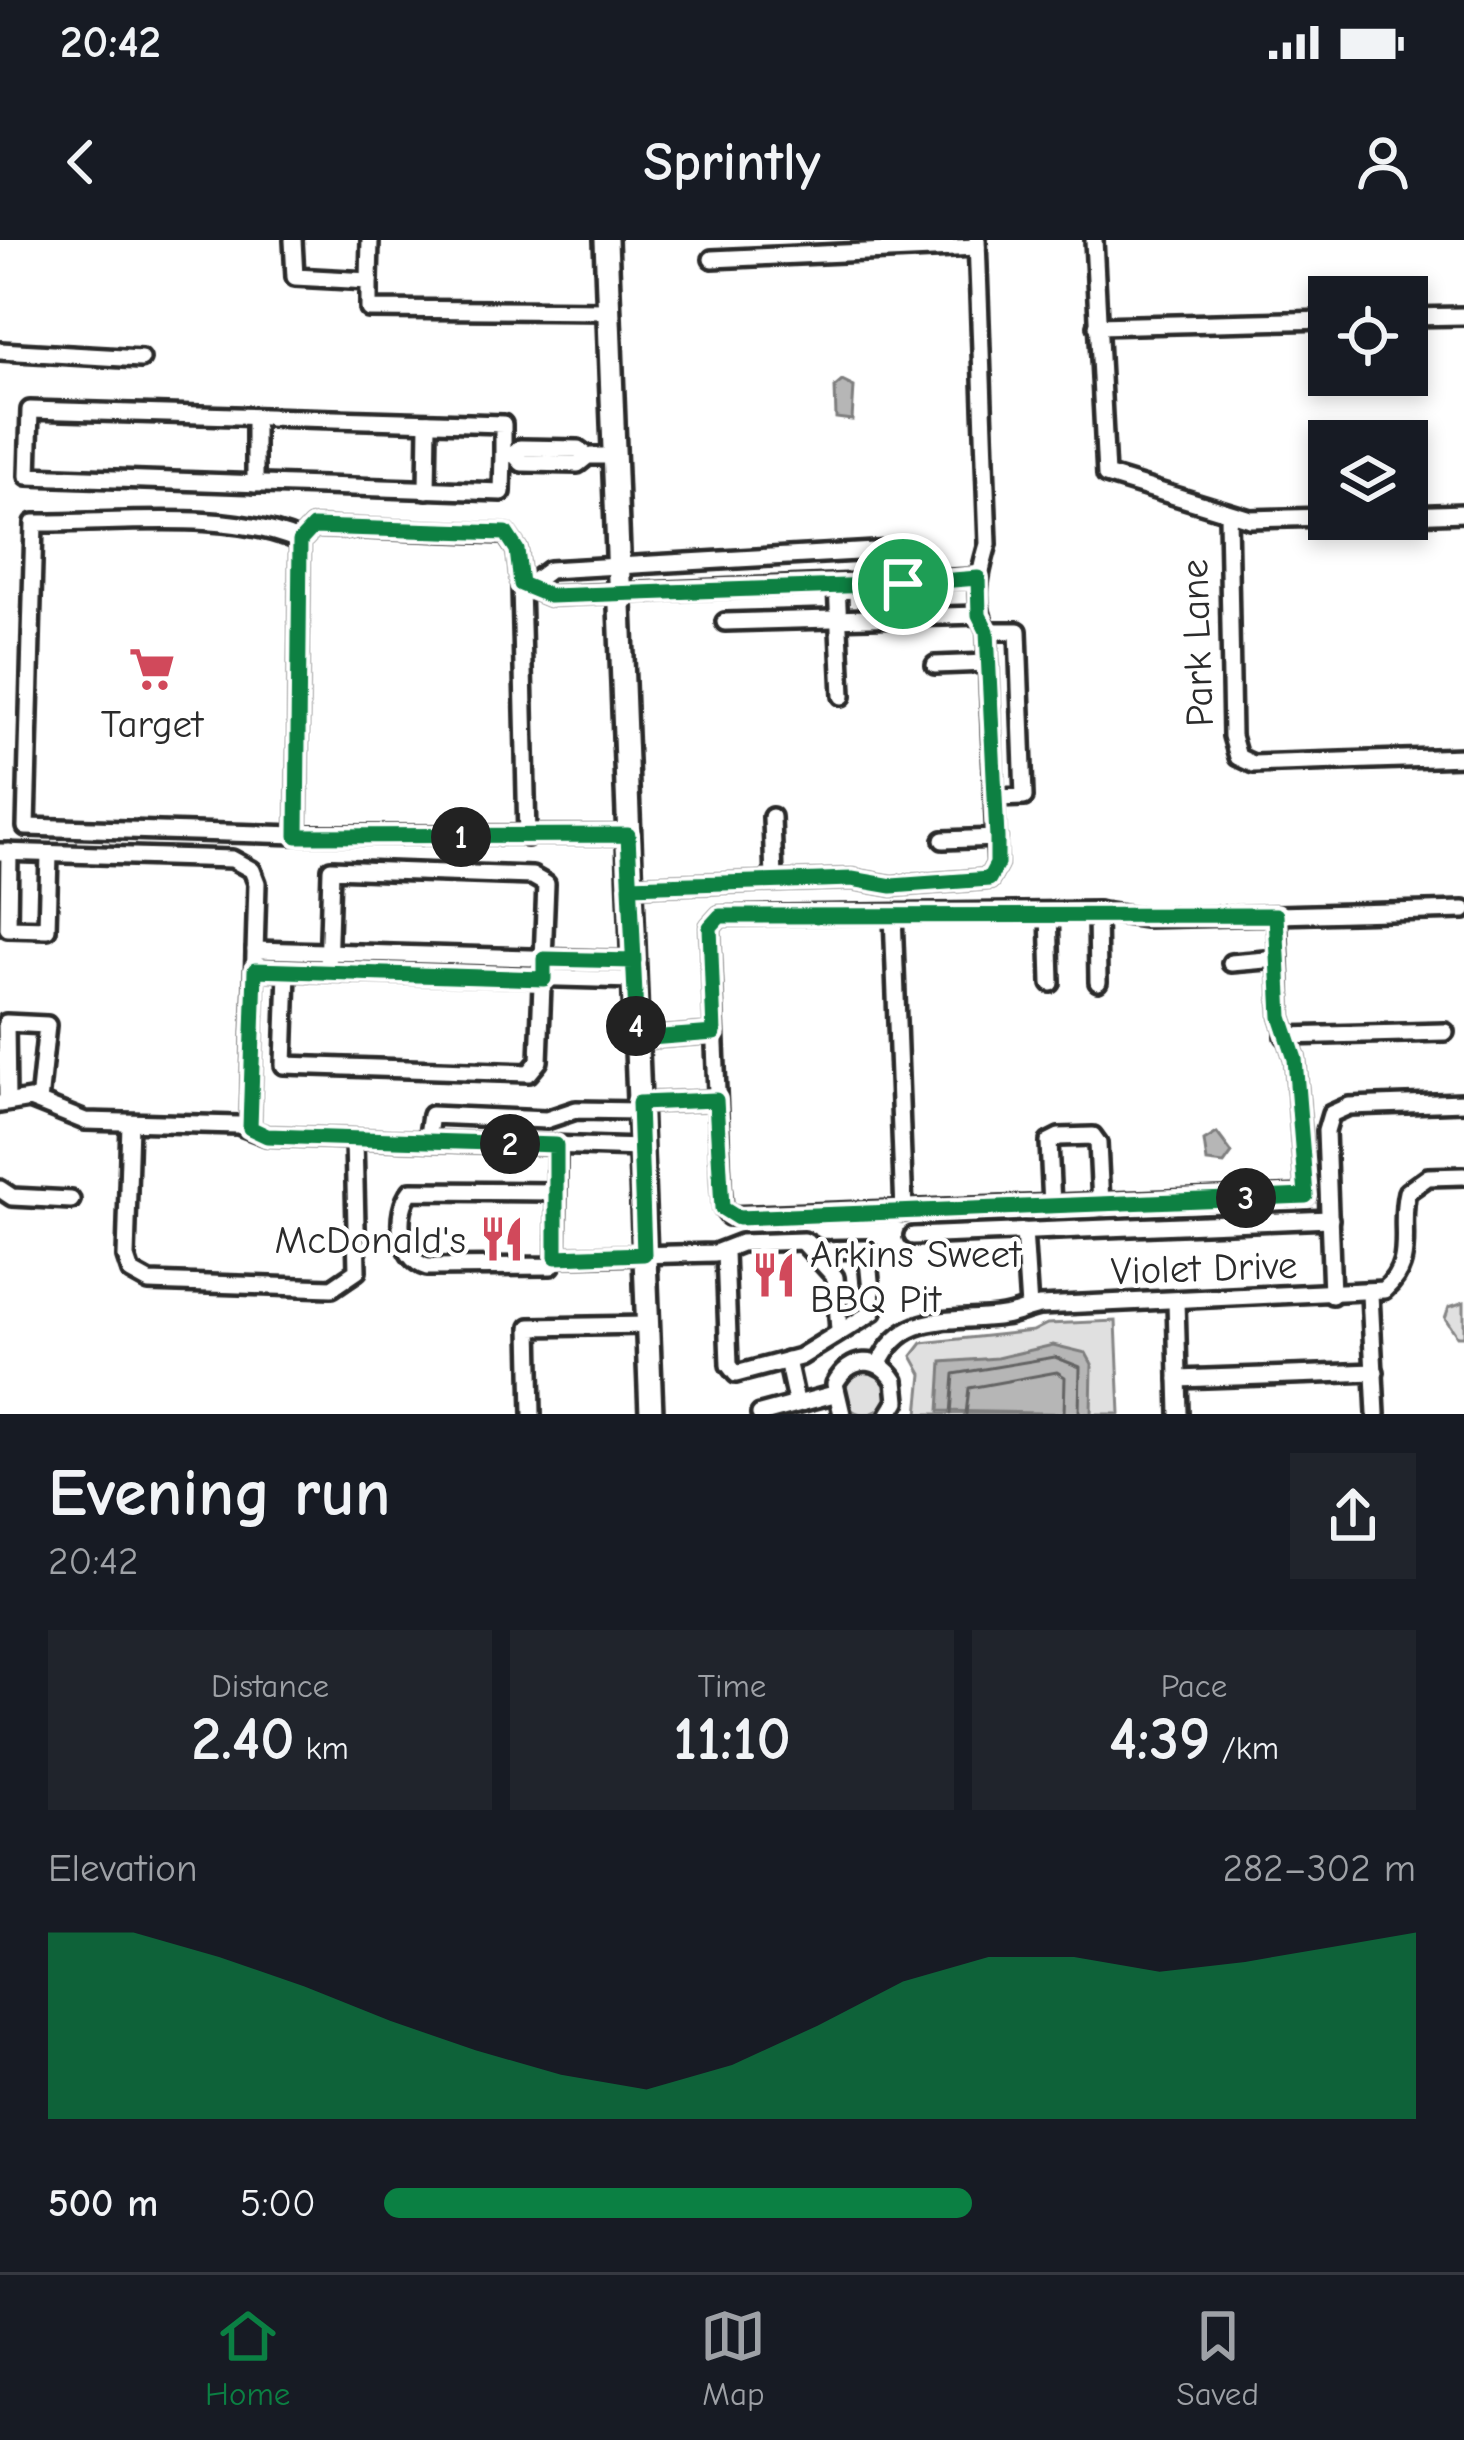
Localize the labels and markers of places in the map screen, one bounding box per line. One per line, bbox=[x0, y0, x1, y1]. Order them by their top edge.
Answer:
pin bbox=[852, 533, 954, 635]
supermarket icon: Target bbox=[127, 644, 177, 694]
place label: Target bbox=[101, 702, 205, 747]
pin: 1 bbox=[431, 807, 491, 867]
pin: 4 bbox=[606, 996, 666, 1056]
pin: 2 bbox=[480, 1114, 540, 1174]
pin: 3 bbox=[1216, 1168, 1276, 1228]
restaurant icon: McDonald's bbox=[477, 1214, 527, 1264]
place label: McDonald's bbox=[275, 1218, 466, 1263]
place label: Arkins Sweet BBQ Pit bbox=[810, 1232, 1023, 1322]
restaurant icon: Arkins Sweet BBQ Pit bbox=[749, 1250, 799, 1300]

